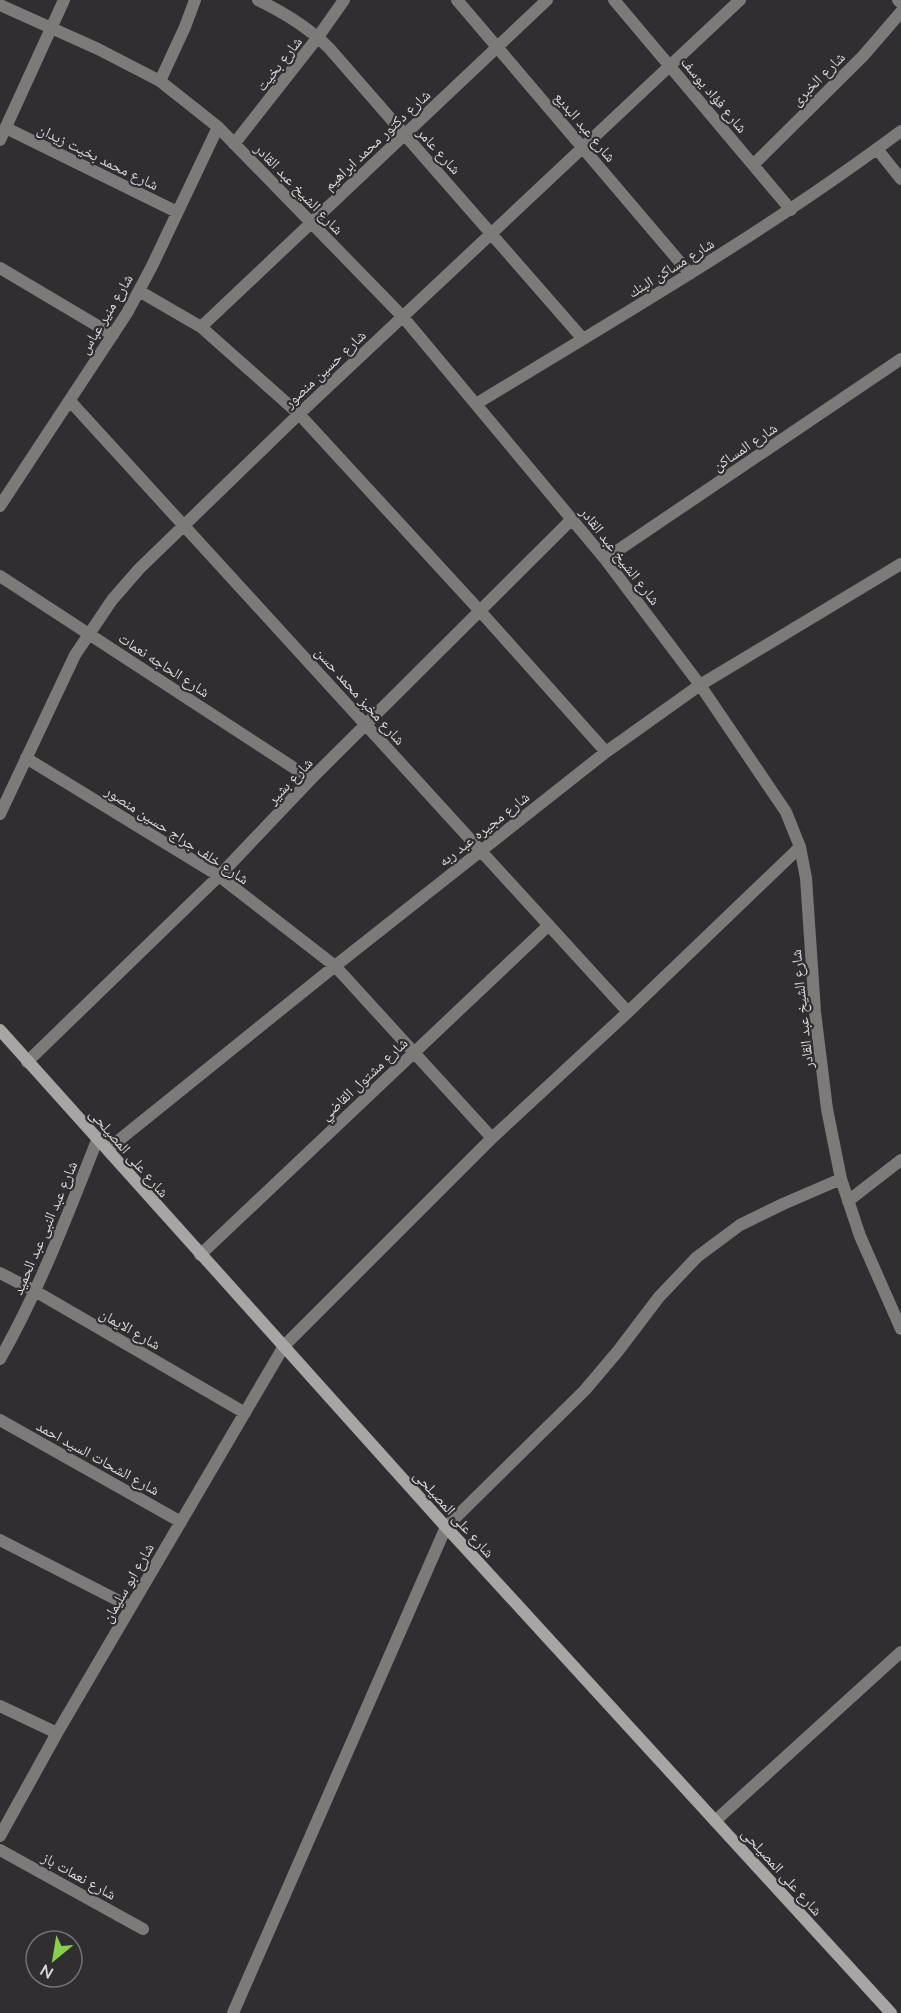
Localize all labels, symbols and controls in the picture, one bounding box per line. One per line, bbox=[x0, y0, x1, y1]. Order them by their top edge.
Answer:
street label: شارع بخيت bbox=[251, 32, 307, 95]
street label: شارع الخبرى bbox=[787, 47, 850, 110]
street label: شارع فؤاد يوسف bbox=[676, 53, 752, 137]
street label: شارع دكتور محمد ابراهيم bbox=[319, 85, 435, 195]
street label: شارع عبد البديع bbox=[550, 88, 620, 166]
street label: شارع محمد بخيت زيدان bbox=[34, 119, 162, 195]
street label: شارع عامر bbox=[412, 122, 465, 179]
street label: شارع الشيخ عبد القادر bbox=[250, 138, 348, 239]
street label: شارع مساكن البنك bbox=[624, 233, 718, 303]
street label: شارع منير عباس bbox=[74, 270, 138, 358]
street label: شارع حسين منصور bbox=[279, 326, 371, 413]
street label: شارع المساكن bbox=[709, 418, 781, 476]
street label: شارع الشيخ عبد القادر bbox=[575, 502, 665, 609]
street label: شارع الحاجه نعمات bbox=[114, 628, 214, 702]
street label: شارع مخبز محمد حسن bbox=[310, 643, 410, 750]
street label: شارع بشير bbox=[262, 753, 317, 810]
street label: شارع خلف جراج حسين منصور bbox=[100, 780, 253, 889]
street label: شارع مجيره عبد ربه bbox=[434, 787, 534, 871]
street label: شارع الشيخ عبد القادر bbox=[786, 948, 818, 1071]
street label: شارع مشتول القاضي bbox=[316, 1033, 413, 1126]
street label: شارع على المصيلحى bbox=[85, 1104, 173, 1202]
street label: شارع عبد النبى عبد الحميد bbox=[8, 1158, 82, 1298]
street label: شارع الايمان bbox=[96, 1303, 164, 1355]
street label: شارع الشحات السيد احمد bbox=[33, 1416, 163, 1500]
street label: شارع على المصيلحى bbox=[409, 1466, 499, 1562]
street label: شارع ابو سليمان bbox=[97, 1539, 159, 1626]
street label: شارع على المصيلحى bbox=[737, 1824, 827, 1920]
street label: شارع نعمات باز bbox=[37, 1847, 120, 1905]
north arrow bbox=[24, 1929, 84, 1989]
text: N bbox=[36, 1960, 57, 1984]

